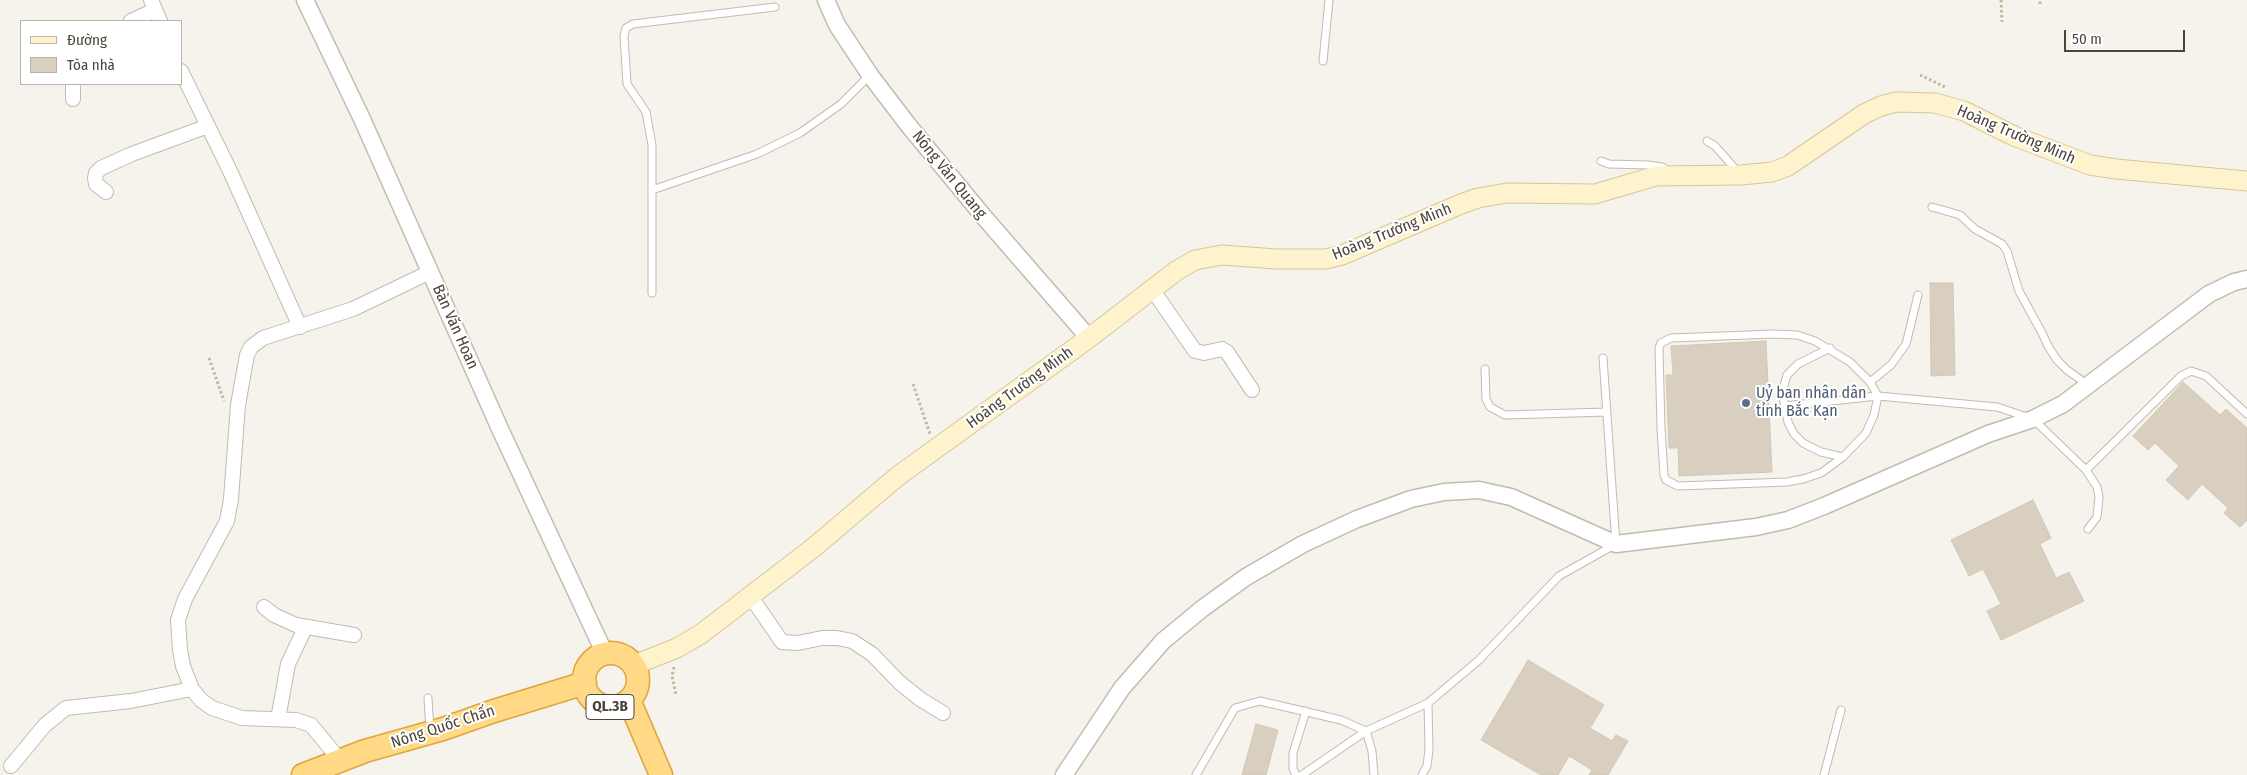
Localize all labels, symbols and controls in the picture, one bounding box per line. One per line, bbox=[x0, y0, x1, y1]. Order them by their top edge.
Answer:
legend bbox=[20, 20, 182, 85]
scale bar bbox=[2067, 20, 2188, 52]
text: 50 m bbox=[2072, 30, 2102, 48]
text: Đường bbox=[67, 31, 107, 49]
text: Tòa nhà bbox=[67, 56, 115, 74]
street label: Hoàng Trường Minh bbox=[1954, 101, 2078, 169]
street label: Nông Văn Quang bbox=[908, 127, 990, 223]
street label: Hoàng Trường Minh bbox=[1329, 199, 1455, 265]
street label: Bàn Văn Hoan bbox=[428, 282, 482, 372]
street label: Hoàng Trường Minh bbox=[963, 343, 1077, 433]
place label: Uỷ ban nhân dân tỉnh Bắc Kạn bbox=[1756, 384, 1866, 422]
marker: Uỷ ban nhân dân tỉnh Bắc Kạn bbox=[1740, 397, 1752, 409]
road number: QL.3B bbox=[586, 694, 634, 720]
street label: Nông Quốc Chấn bbox=[389, 701, 497, 753]

